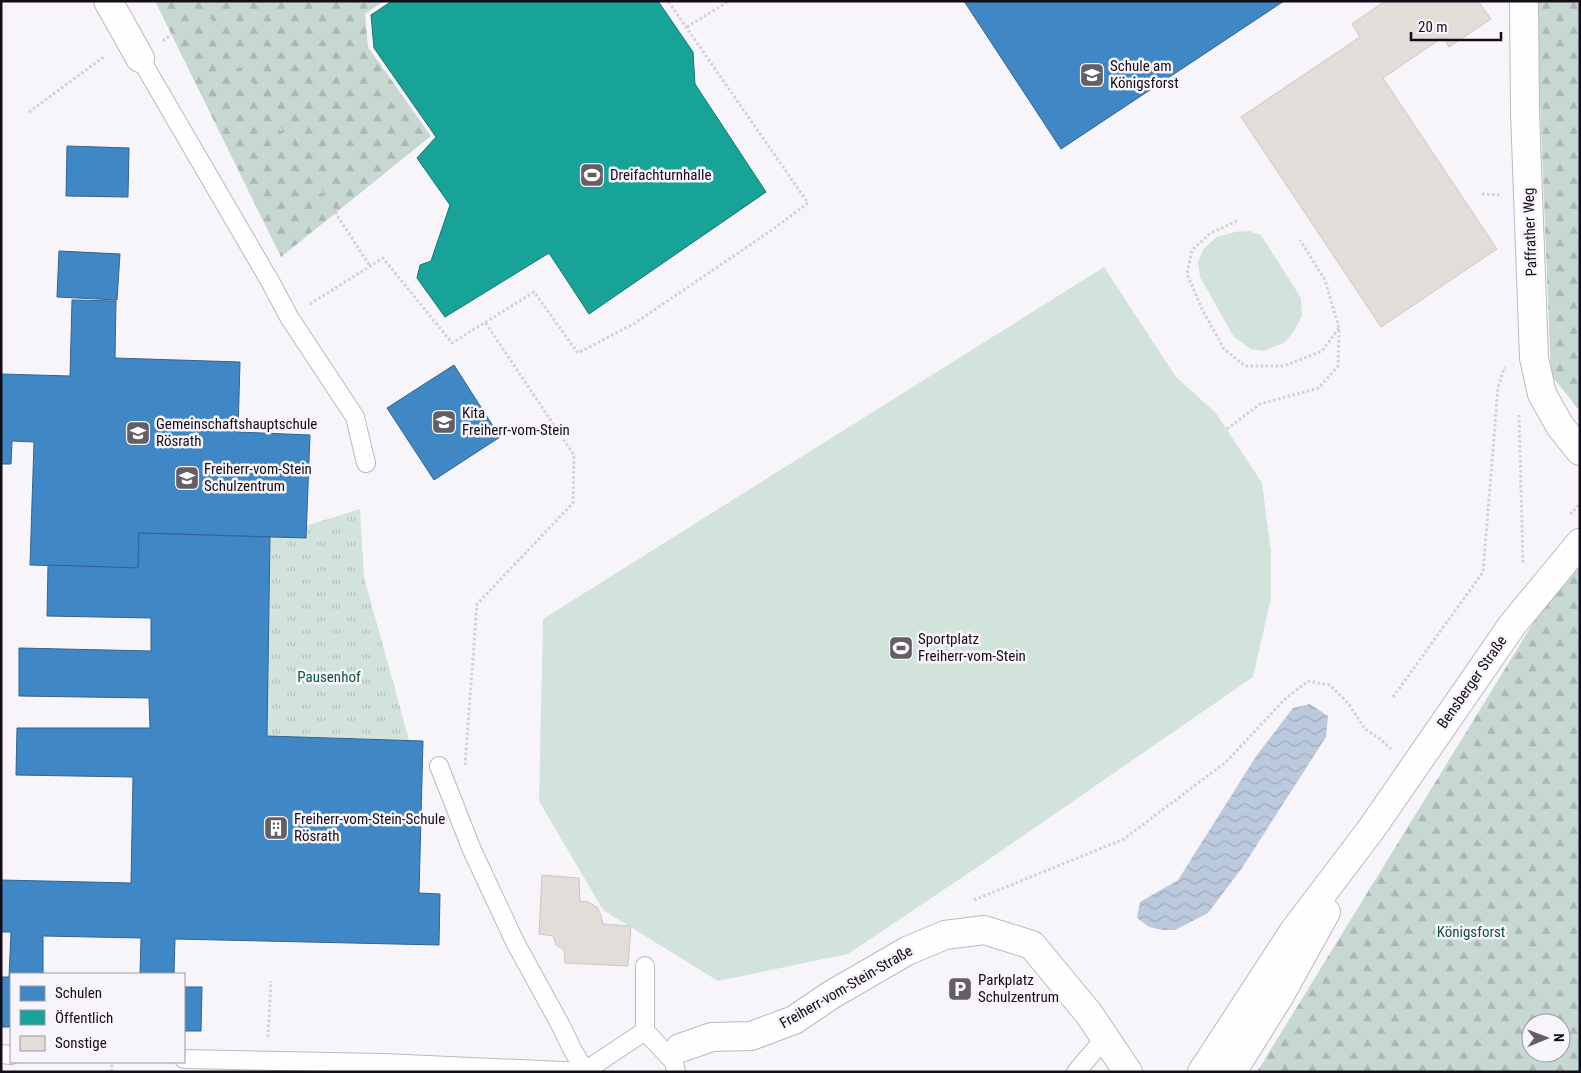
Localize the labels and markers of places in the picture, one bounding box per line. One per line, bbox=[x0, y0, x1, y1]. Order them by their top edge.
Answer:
place label: Schule am Königsforst bbox=[1110, 57, 1179, 92]
school or university icon: Schule am Königsforst bbox=[1079, 62, 1105, 88]
sports icon: Dreifachturnhalle bbox=[579, 162, 605, 188]
place label: Dreifachturnhalle bbox=[610, 166, 711, 184]
place label: Kita Freiherr-vom-Stein bbox=[462, 404, 570, 439]
school or university icon: Kita Freiherr-vom-Stein bbox=[431, 409, 457, 435]
place label: Gemeinschaftshauptschule Rösrath bbox=[156, 415, 317, 450]
school or university icon: Gemeinschaftshauptschule Rösrath bbox=[125, 420, 151, 446]
place label: Freiherr-vom-Stein Schulzentrum bbox=[204, 460, 312, 495]
school or university icon: Freiherr-vom-Stein Schulzentrum bbox=[174, 465, 200, 491]
place label: Sportplatz Freiherr-vom-Stein bbox=[918, 630, 1026, 665]
sports icon: Sportplatz Freiherr-vom-Stein bbox=[888, 635, 914, 661]
place label: Freiherr-vom-Stein-Schule Rösrath bbox=[294, 810, 445, 845]
building icon: Freiherr-vom-Stein-Schule Rösrath bbox=[263, 815, 289, 841]
place label: Parkplatz Schulzentrum bbox=[978, 971, 1059, 1006]
parking icon: Parkplatz Schulzentrum bbox=[947, 976, 973, 1002]

